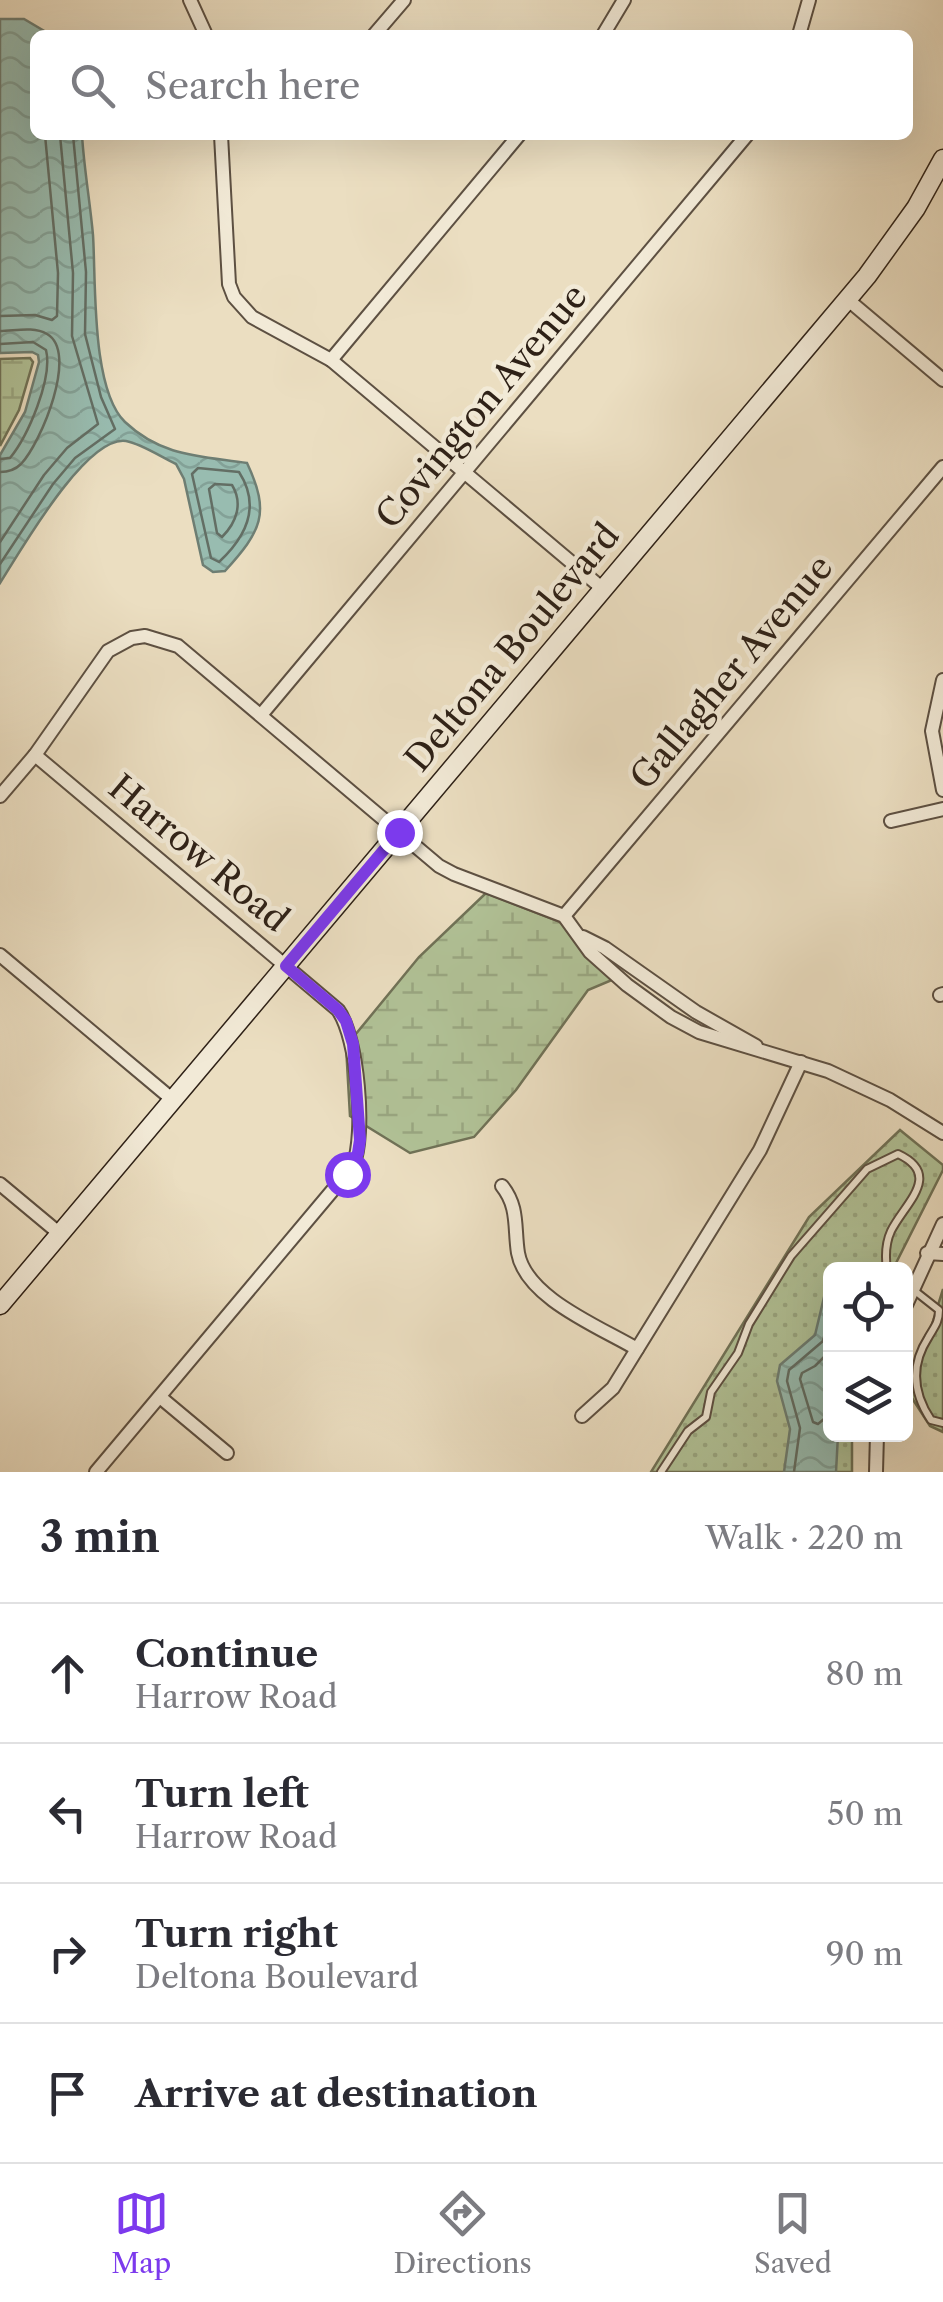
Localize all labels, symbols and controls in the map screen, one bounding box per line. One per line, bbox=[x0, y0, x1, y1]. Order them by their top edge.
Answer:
search box bbox=[30, 30, 913, 140]
icon: search bbox=[65, 58, 120, 113]
text: Search here bbox=[145, 62, 360, 109]
street label: Covington Avenue bbox=[366, 275, 596, 537]
street label: Deltona Boulevard bbox=[396, 514, 628, 780]
street label: Gallagher Avenue bbox=[621, 546, 841, 798]
street label: Harrow Road bbox=[100, 765, 298, 941]
route end bbox=[377, 810, 423, 856]
route start bbox=[325, 1152, 371, 1198]
map controls bbox=[823, 1262, 913, 1442]
button: locate bbox=[823, 1262, 913, 1352]
button: layers bbox=[823, 1352, 913, 1442]
text: 3 min bbox=[40, 1511, 160, 1563]
text: Walk · 220 m bbox=[705, 1518, 903, 1557]
text: Continue bbox=[135, 1630, 318, 1677]
icon: ahead bbox=[40, 1646, 95, 1701]
text: 80 m bbox=[825, 1654, 903, 1693]
text: Harrow Road bbox=[135, 1677, 337, 1716]
text: Turn left bbox=[135, 1770, 309, 1817]
icon: left bbox=[40, 1786, 95, 1841]
text: 50 m bbox=[827, 1794, 903, 1833]
text: Harrow Road bbox=[135, 1817, 337, 1856]
text: Turn right bbox=[135, 1910, 338, 1957]
icon: right bbox=[40, 1926, 95, 1981]
text: 90 m bbox=[826, 1934, 903, 1973]
text: Deltona Boulevard bbox=[135, 1957, 419, 1996]
icon: arrive bbox=[40, 2066, 95, 2121]
text: Arrive at destination bbox=[135, 2070, 538, 2117]
tab: Map bbox=[111, 2186, 171, 2280]
tab: Directions bbox=[393, 2186, 532, 2280]
tab: Saved bbox=[754, 2186, 832, 2280]

